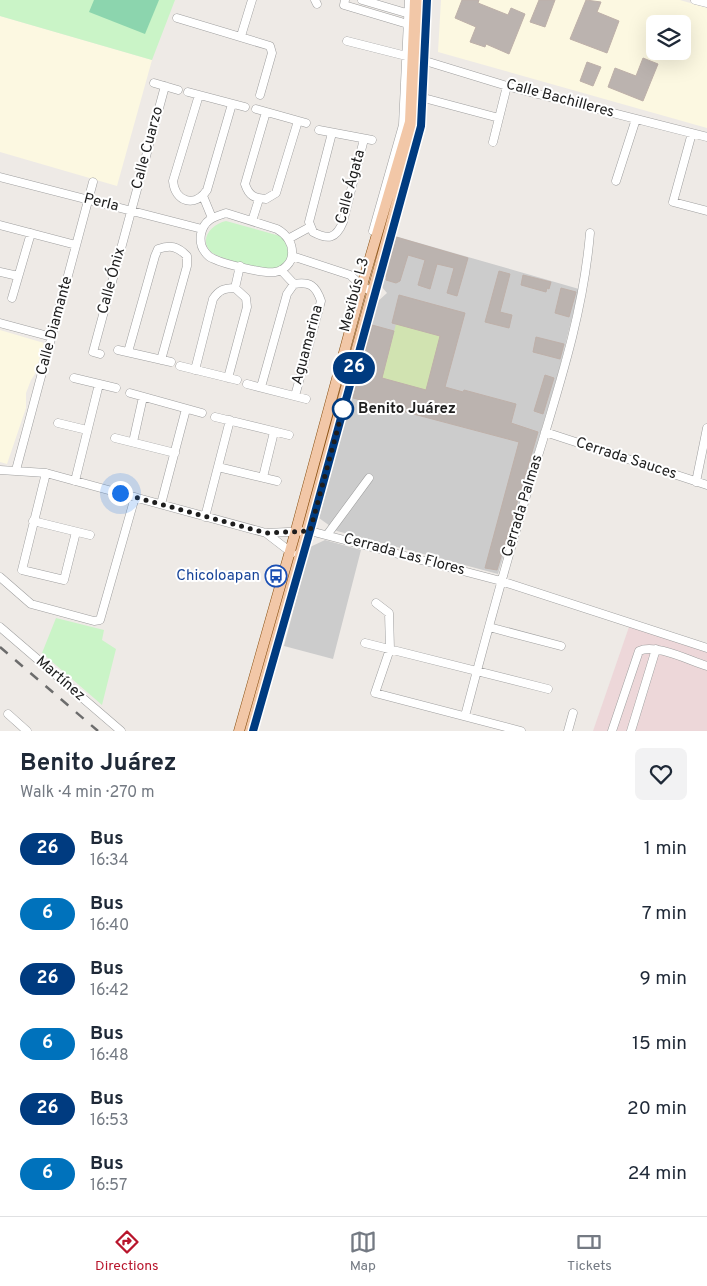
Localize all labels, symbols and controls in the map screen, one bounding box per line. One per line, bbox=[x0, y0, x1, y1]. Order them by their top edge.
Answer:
map controls bbox=[646, 15, 691, 60]
button: layers bbox=[646, 15, 691, 60]
street label: Calle Bachilleres bbox=[504, 75, 616, 123]
street label: Calle Cuarzo bbox=[128, 105, 168, 191]
street label: Calle Ágata bbox=[331, 148, 370, 226]
street label: Perla bbox=[82, 190, 120, 216]
street label: Calle Ónix bbox=[92, 245, 130, 316]
street label: Mexibús L3 bbox=[336, 256, 374, 334]
street label: Calle Diamante bbox=[33, 274, 77, 378]
street label: Aguamarina bbox=[288, 303, 328, 387]
line badge: 26 bbox=[332, 352, 376, 384]
text: 26 bbox=[343, 356, 365, 379]
marker: Benito Juárez bbox=[332, 398, 354, 420]
place label: Benito Juárez bbox=[358, 400, 456, 419]
street label: Cerrada Sauces bbox=[573, 434, 679, 484]
street label: Cerrada Palmas bbox=[498, 453, 548, 559]
your location bbox=[108, 481, 133, 506]
street label: Cerrada Las Flores bbox=[341, 530, 467, 580]
bus stop icon: Chicoloapan bbox=[264, 564, 288, 588]
place label: Chicoloapan bbox=[176, 567, 260, 586]
street label: Martínez bbox=[31, 652, 89, 706]
button: heart bbox=[635, 748, 687, 800]
text: Benito Juárez bbox=[20, 749, 177, 779]
text: Walk · 4 min · 270 m bbox=[20, 783, 155, 803]
text: Bus bbox=[90, 827, 124, 851]
text: 26 bbox=[36, 837, 59, 860]
text: 1 min bbox=[644, 837, 687, 861]
text: 16:34 bbox=[90, 851, 129, 871]
text: Bus bbox=[90, 892, 124, 916]
text: 6 bbox=[42, 902, 53, 925]
text: 7 min bbox=[642, 902, 687, 926]
text: 16:40 bbox=[90, 916, 129, 936]
text: Bus bbox=[90, 957, 124, 981]
text: 26 bbox=[36, 967, 59, 990]
text: 9 min bbox=[640, 967, 687, 991]
text: 16:42 bbox=[90, 981, 129, 1001]
text: Bus bbox=[90, 1022, 124, 1046]
text: 6 bbox=[42, 1032, 53, 1055]
text: 15 min bbox=[632, 1032, 687, 1056]
text: 16:48 bbox=[90, 1046, 129, 1066]
text: Bus bbox=[90, 1087, 124, 1111]
text: 26 bbox=[36, 1097, 59, 1120]
text: 20 min bbox=[627, 1097, 687, 1121]
text: 16:53 bbox=[90, 1111, 129, 1131]
text: Bus bbox=[90, 1152, 124, 1176]
text: 6 bbox=[42, 1162, 53, 1185]
text: 24 min bbox=[628, 1162, 687, 1186]
text: 16:57 bbox=[90, 1176, 127, 1196]
tab: Directions bbox=[95, 1228, 159, 1275]
tab: Map bbox=[349, 1228, 377, 1275]
tab: Tickets bbox=[567, 1228, 612, 1275]

